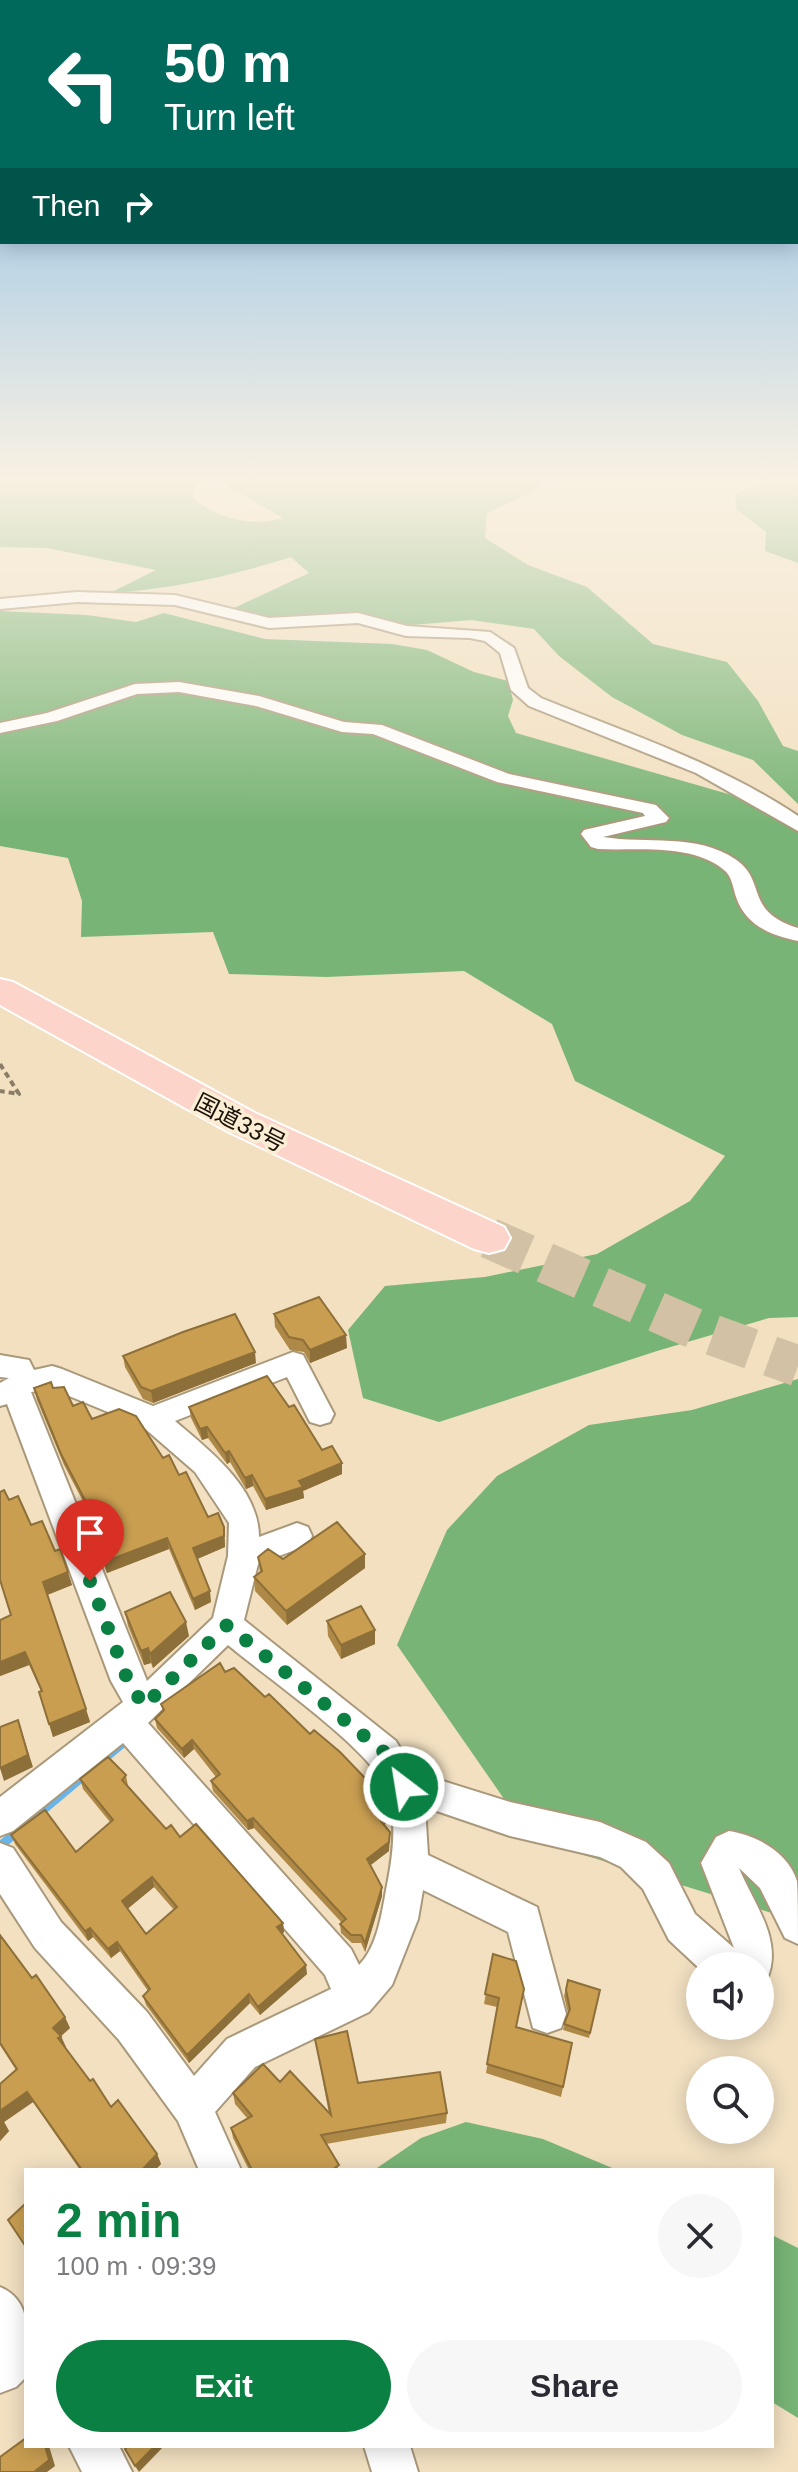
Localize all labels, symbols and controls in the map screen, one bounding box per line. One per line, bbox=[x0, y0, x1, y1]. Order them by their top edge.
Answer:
text: 50 m bbox=[164, 31, 292, 94]
icon: left bbox=[32, 32, 136, 136]
text: Turn left bbox=[164, 97, 295, 138]
icon: right bbox=[116, 184, 160, 228]
text: Then bbox=[32, 189, 100, 222]
street label: 国道33号 bbox=[190, 1088, 290, 1157]
pin bbox=[56, 1499, 124, 1581]
icon: arrive bbox=[68, 1511, 112, 1555]
position arrow bbox=[362, 1745, 446, 1829]
map controls bbox=[686, 1952, 774, 2144]
button: sound bbox=[686, 1952, 774, 2040]
button: search bbox=[686, 2056, 774, 2144]
text: 2 min bbox=[56, 2194, 181, 2247]
button: close bbox=[658, 2194, 742, 2278]
text: 100 m · 09:39 bbox=[56, 2251, 216, 2281]
button: Exit bbox=[56, 2340, 391, 2432]
button: Share bbox=[407, 2340, 742, 2432]

